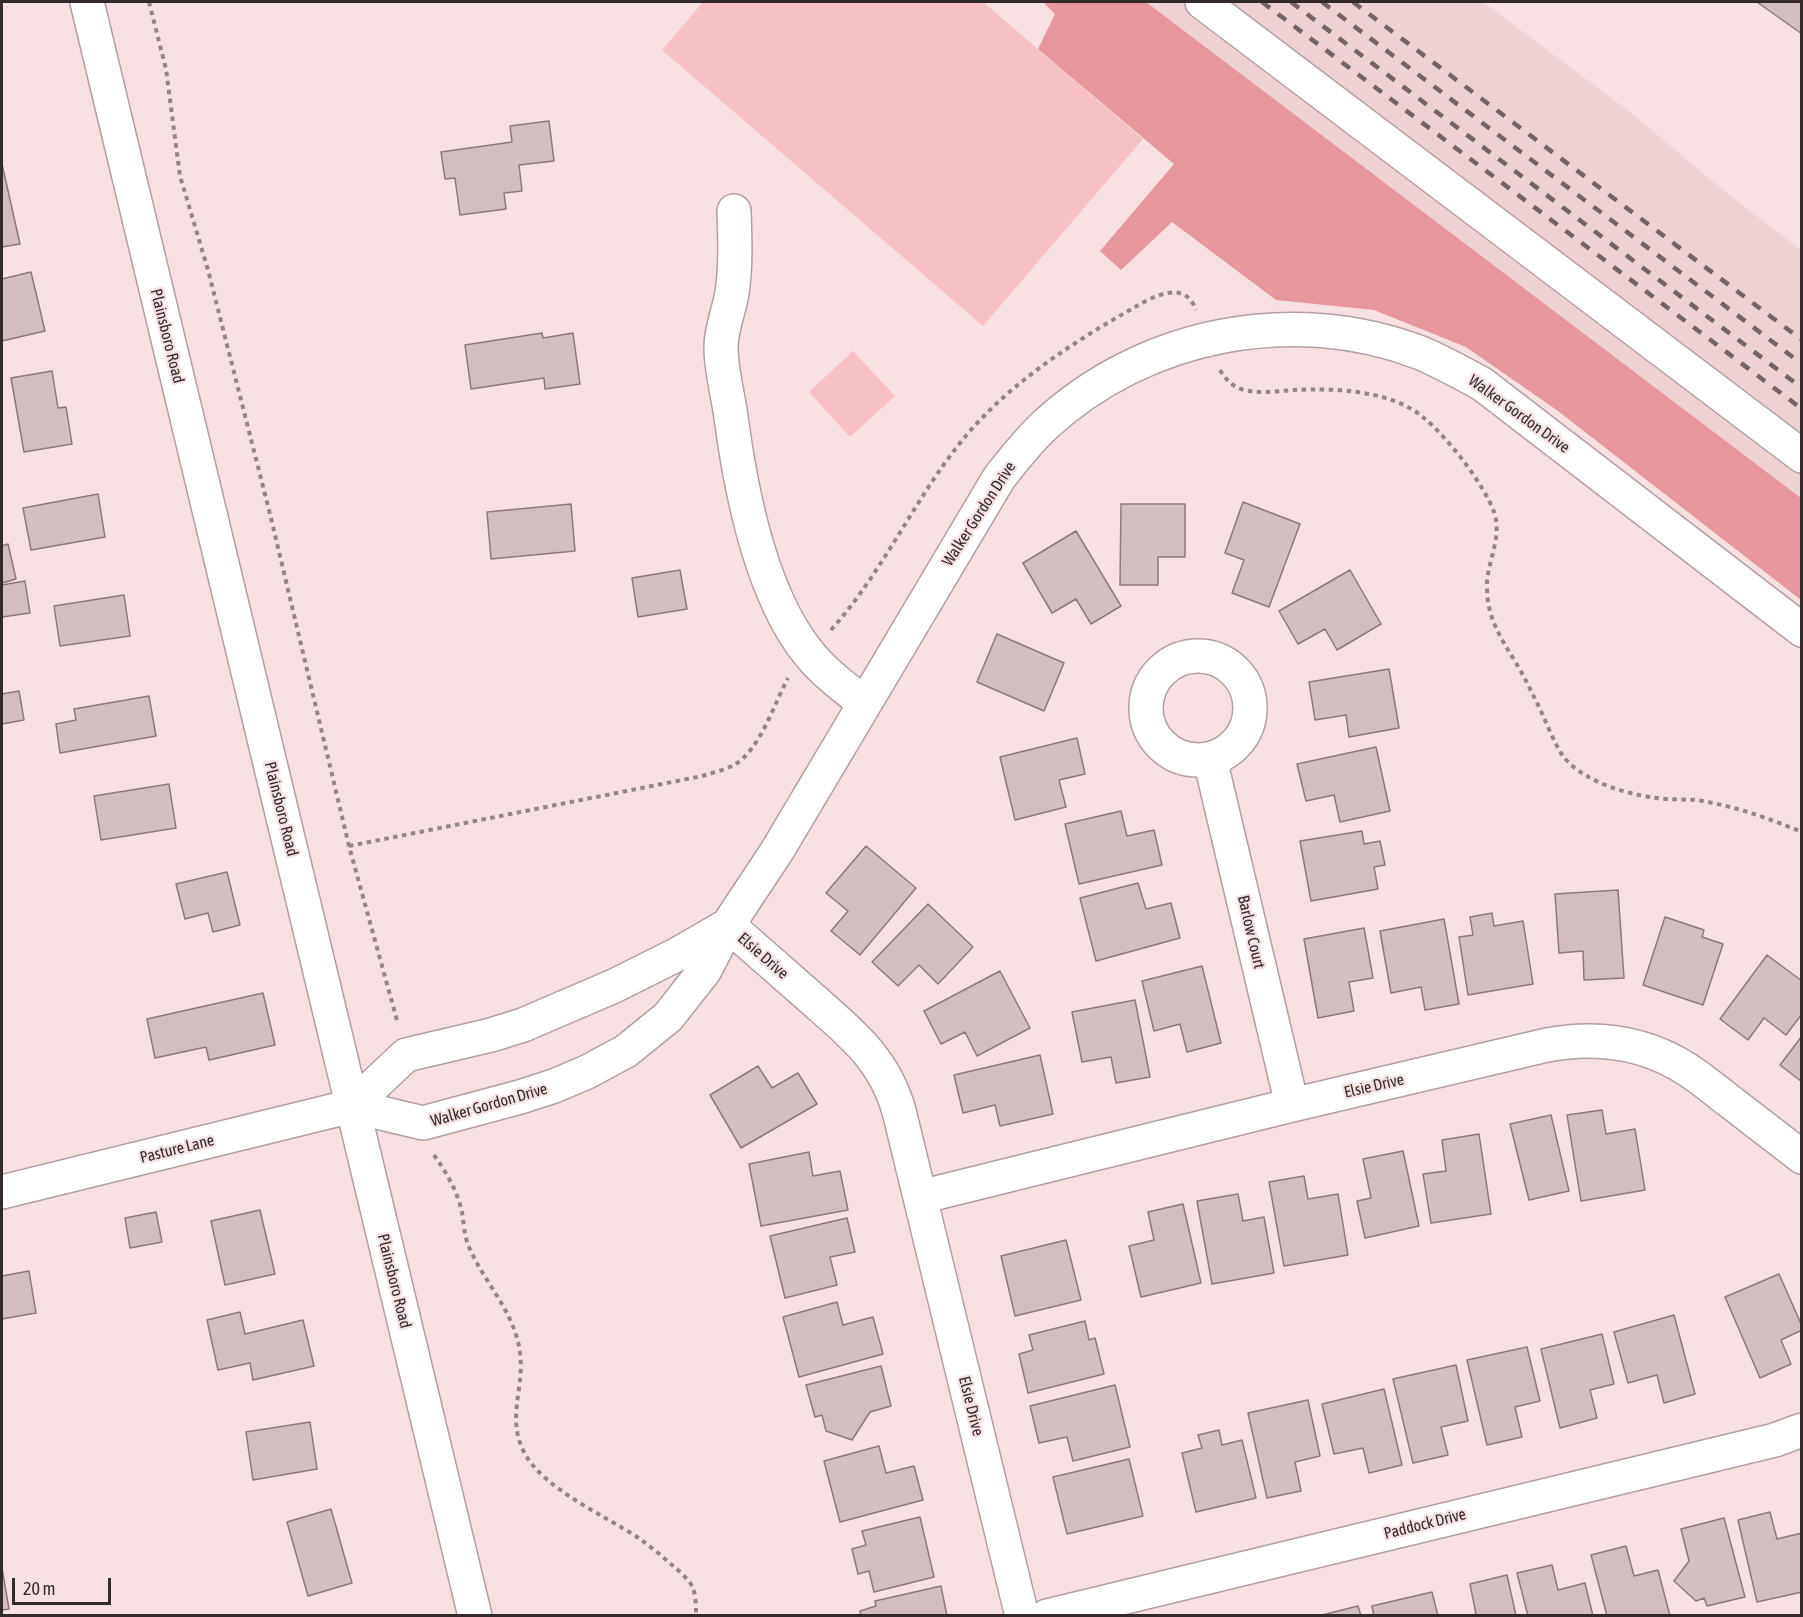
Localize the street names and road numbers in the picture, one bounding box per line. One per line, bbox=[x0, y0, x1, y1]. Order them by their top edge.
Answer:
street label: Plainsboro Road bbox=[146, 287, 188, 385]
street label: Walker Gordon Drive bbox=[1465, 371, 1573, 457]
street label: Walker Gordon Drive bbox=[938, 458, 1020, 570]
street label: Plainsboro Road bbox=[260, 760, 302, 858]
street label: Barlow Court bbox=[1233, 894, 1269, 970]
street label: Elsie Drive bbox=[734, 929, 792, 983]
street label: Elsie Drive bbox=[1342, 1070, 1406, 1102]
street label: Walker Gordon Drive bbox=[428, 1079, 550, 1131]
street label: Pasture Lane bbox=[138, 1131, 216, 1167]
street label: Plainsboro Road bbox=[373, 1232, 415, 1330]
street label: Elsie Drive bbox=[954, 1374, 988, 1438]
street label: Paddock Drive bbox=[1382, 1505, 1468, 1543]

